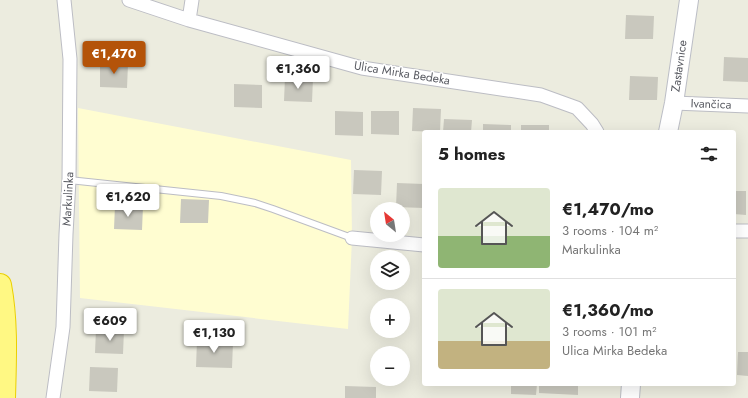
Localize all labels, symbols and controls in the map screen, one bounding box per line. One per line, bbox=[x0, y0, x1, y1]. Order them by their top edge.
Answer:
street label: Zastavnice bbox=[666, 39, 692, 93]
pin: €1,470 bbox=[81, 41, 147, 75]
text: €1,470 bbox=[92, 44, 136, 63]
pin: €1,360 bbox=[265, 56, 331, 90]
street label: Ulica Mirka Bedeka bbox=[353, 57, 452, 90]
text: €1,360 bbox=[276, 59, 320, 78]
street label: Ivančica bbox=[690, 94, 732, 114]
text: 5 homes bbox=[438, 142, 505, 166]
icon: filters bbox=[698, 143, 720, 165]
street label: Markulinka bbox=[58, 171, 78, 227]
pin: €1,620 bbox=[95, 184, 161, 218]
text: €1,620 bbox=[105, 187, 151, 206]
text: €1,470/mo bbox=[562, 197, 654, 221]
north arrow bbox=[370, 202, 410, 242]
map controls bbox=[370, 202, 410, 386]
icon: home bbox=[470, 204, 518, 252]
text: 3 rooms · 104 m² bbox=[562, 221, 658, 240]
text: Markulinka bbox=[562, 240, 621, 259]
button: layers bbox=[370, 250, 410, 290]
button: + bbox=[370, 298, 410, 338]
text: €1,360/mo bbox=[562, 298, 654, 322]
icon: home bbox=[470, 305, 518, 353]
pin: €609 bbox=[86, 308, 134, 342]
text: €609 bbox=[93, 311, 127, 330]
pin: €1,130 bbox=[181, 320, 247, 354]
text: 3 rooms · 101 m² bbox=[562, 322, 657, 341]
text: €1,130 bbox=[193, 323, 235, 342]
text: Ulica Mirka Bedeka bbox=[562, 341, 667, 360]
button: − bbox=[370, 346, 410, 386]

